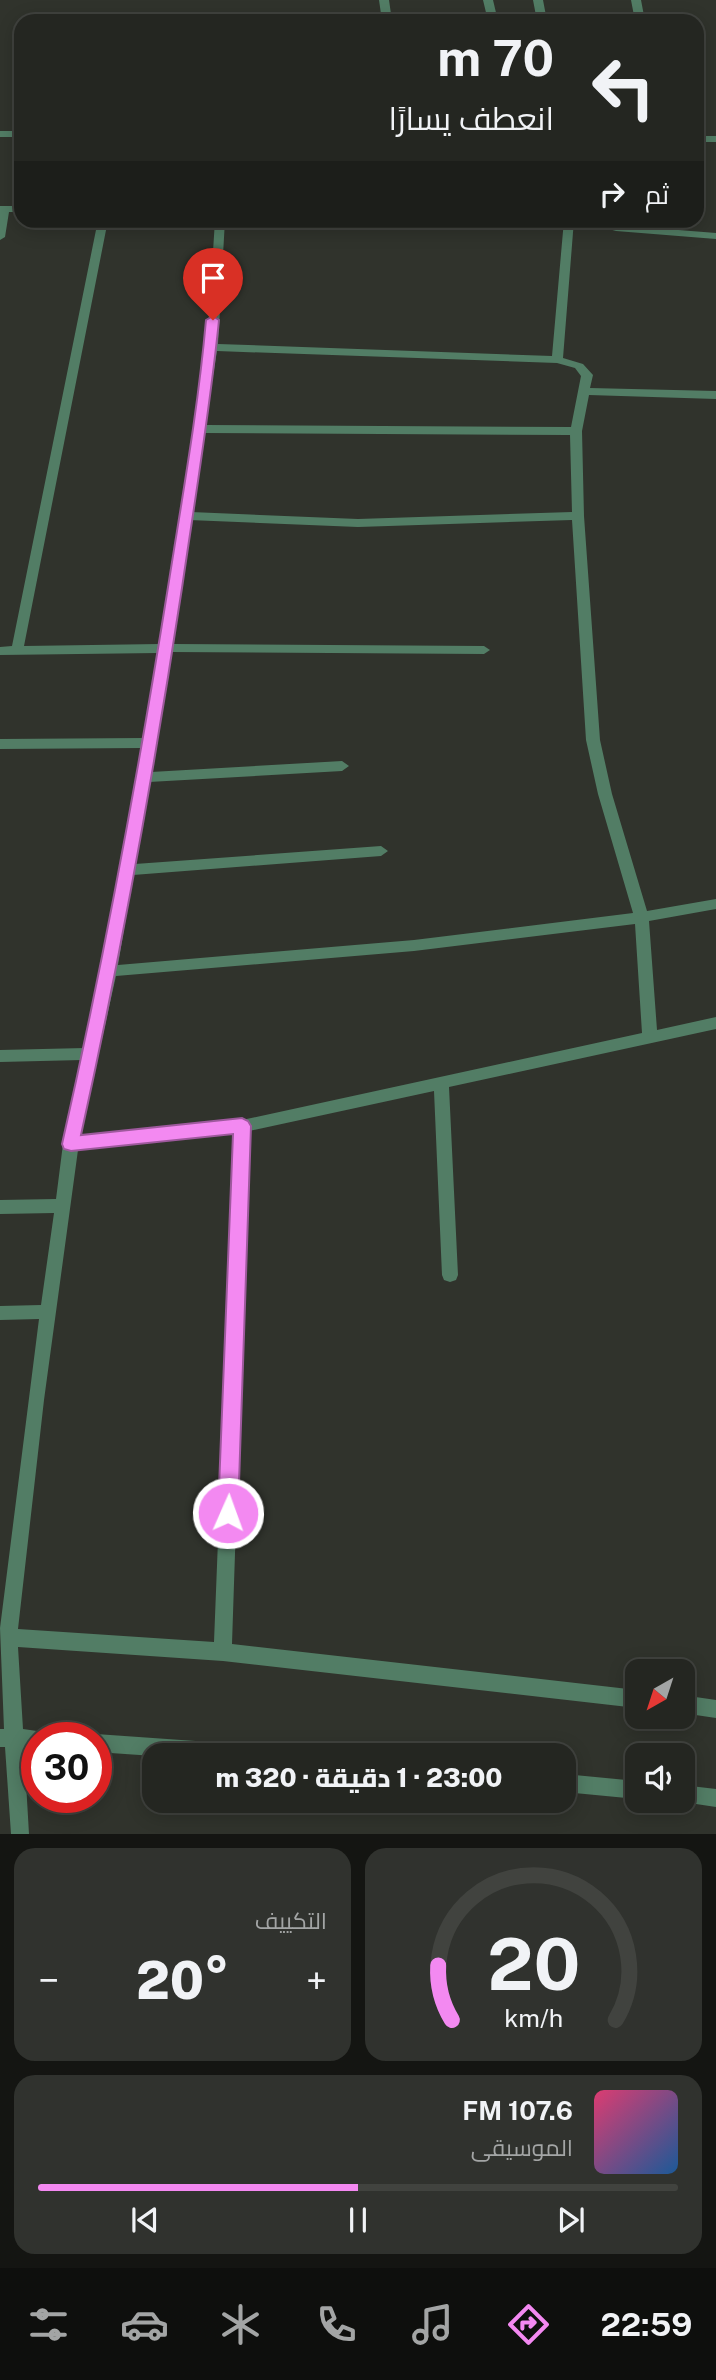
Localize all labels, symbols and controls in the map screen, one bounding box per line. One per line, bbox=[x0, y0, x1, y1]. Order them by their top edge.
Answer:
text: 70 m bbox=[437, 29, 554, 87]
icon: left bbox=[578, 42, 669, 133]
text: انعطف يسارًا bbox=[388, 100, 554, 137]
icon: right bbox=[593, 175, 631, 213]
text: ثم bbox=[645, 179, 669, 210]
pin bbox=[183, 248, 243, 320]
icon: arrive bbox=[194, 259, 232, 297]
position arrow bbox=[191, 1476, 265, 1550]
north arrow bbox=[625, 1659, 695, 1729]
map controls bbox=[625, 1659, 695, 1813]
speed limit sign: 30 bbox=[21, 1722, 112, 1813]
button: sound bbox=[625, 1743, 695, 1813]
text: 23:00 · 1 دقيقة · 320 m bbox=[216, 1762, 502, 1793]
text: التكييف bbox=[255, 1907, 327, 1934]
text: 20 bbox=[487, 1922, 580, 2007]
text: 20° bbox=[136, 1950, 229, 2011]
text: − bbox=[38, 1958, 59, 2003]
text: + bbox=[306, 1958, 327, 2003]
text: km/h bbox=[504, 2003, 563, 2033]
text: 107.6 FM bbox=[462, 2095, 573, 2126]
text: الموسيقى bbox=[471, 2134, 573, 2161]
icon: previous bbox=[126, 2201, 164, 2239]
icon: pause bbox=[339, 2201, 377, 2239]
icon: next bbox=[552, 2201, 590, 2239]
icon: filters bbox=[24, 2300, 73, 2349]
icon: car bbox=[120, 2300, 169, 2349]
icon: climate bbox=[216, 2300, 265, 2349]
icon: phone bbox=[312, 2300, 361, 2349]
icon: music bbox=[408, 2300, 457, 2349]
icon: directions bbox=[504, 2300, 553, 2349]
text: 22:59 bbox=[600, 2306, 692, 2343]

